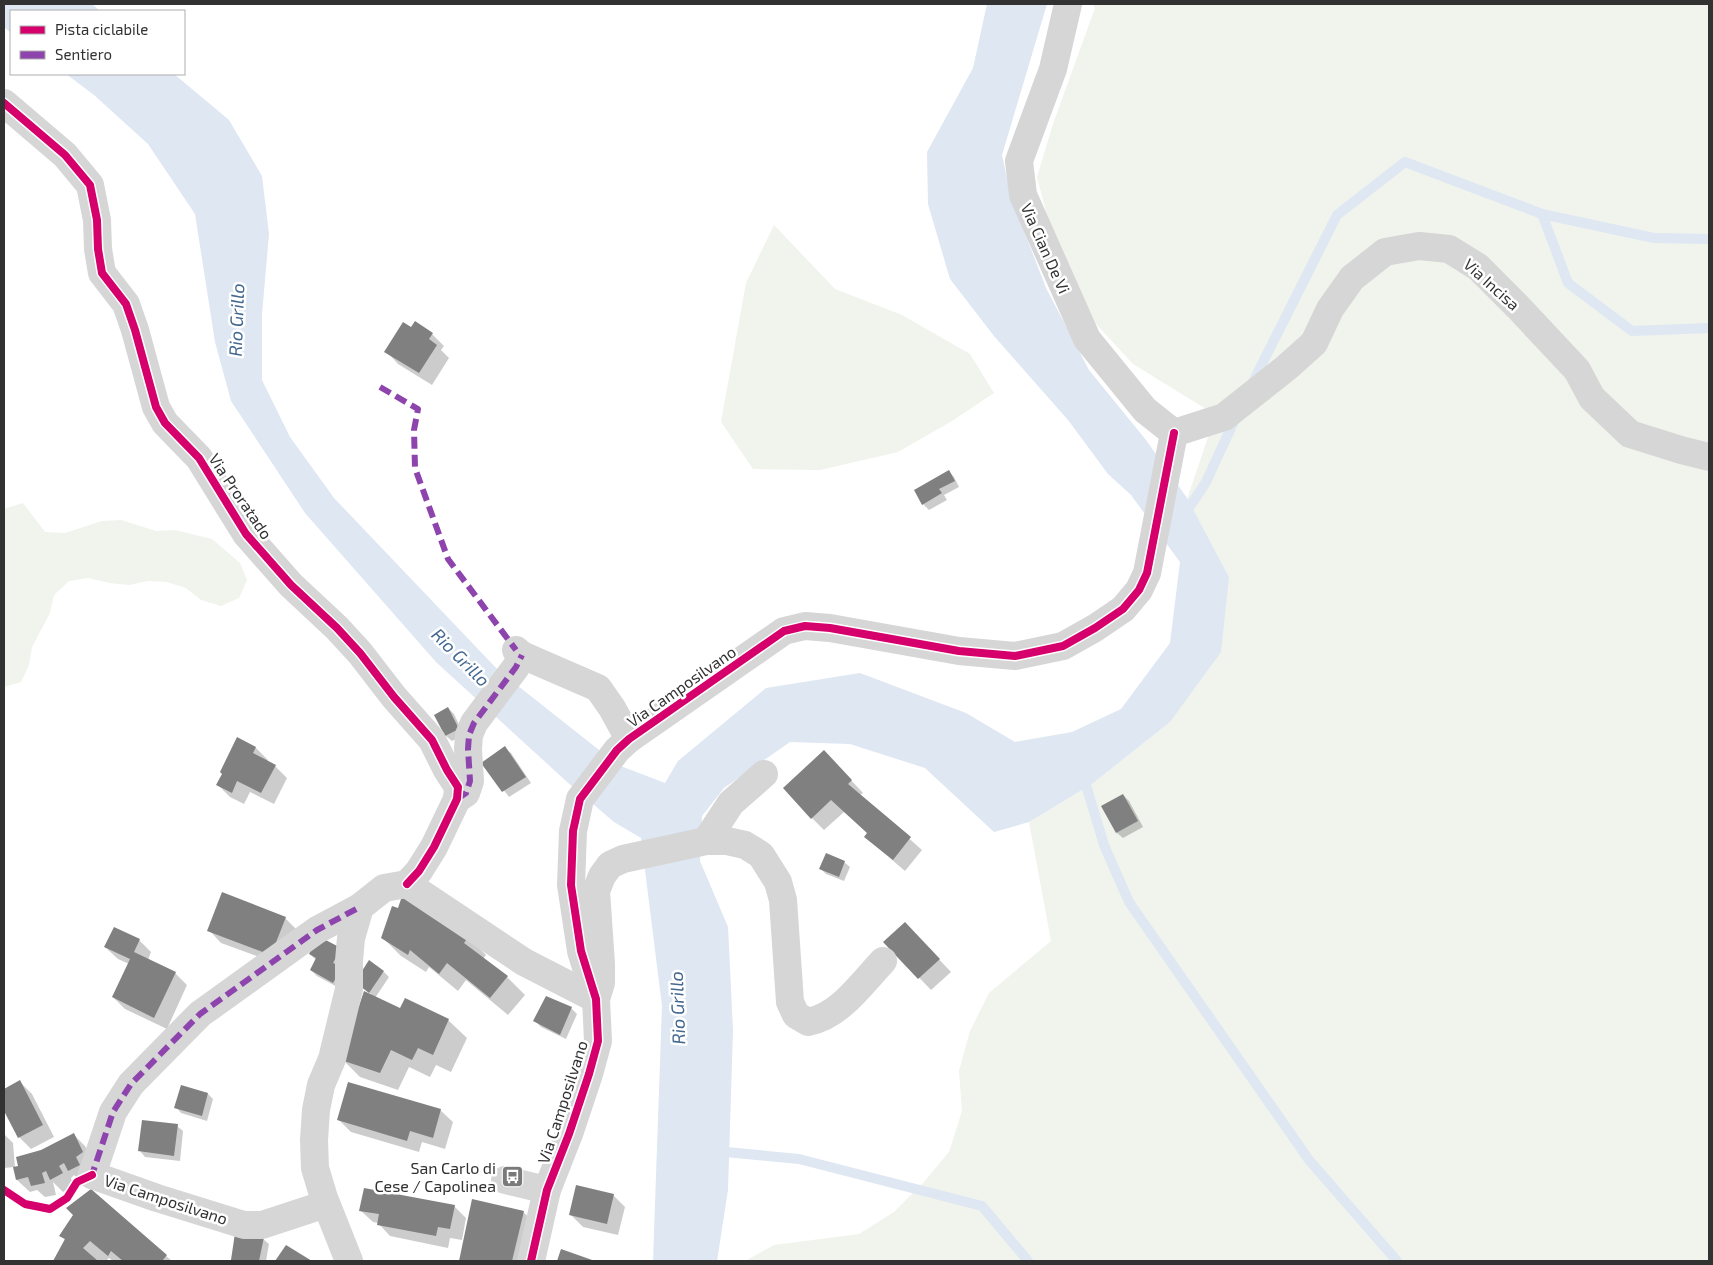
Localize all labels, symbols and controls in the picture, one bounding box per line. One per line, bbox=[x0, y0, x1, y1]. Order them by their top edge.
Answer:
legend bbox=[10, 10, 185, 75]
text: Pista ciclabile bbox=[55, 20, 148, 38]
text: Sentiero bbox=[55, 45, 112, 63]
street label: Via Cian De Vi bbox=[1018, 200, 1074, 296]
street label: Via Incisa bbox=[1460, 254, 1524, 314]
water label: Rio Grillo bbox=[224, 283, 248, 357]
street label: Via Proratado bbox=[205, 450, 277, 542]
water label: Rio Grillo bbox=[427, 623, 495, 691]
street label: Via Camposilvano bbox=[623, 641, 739, 731]
water label: Rio Grillo bbox=[665, 971, 689, 1045]
street label: Via Camposilvano bbox=[533, 1038, 591, 1166]
place label: San Carlo di Cese / Capolinea bbox=[374, 1158, 496, 1195]
bus stop icon: San Carlo di Cese / Capolinea bbox=[500, 1164, 524, 1188]
street label: Via Camposilvano bbox=[102, 1170, 230, 1228]

